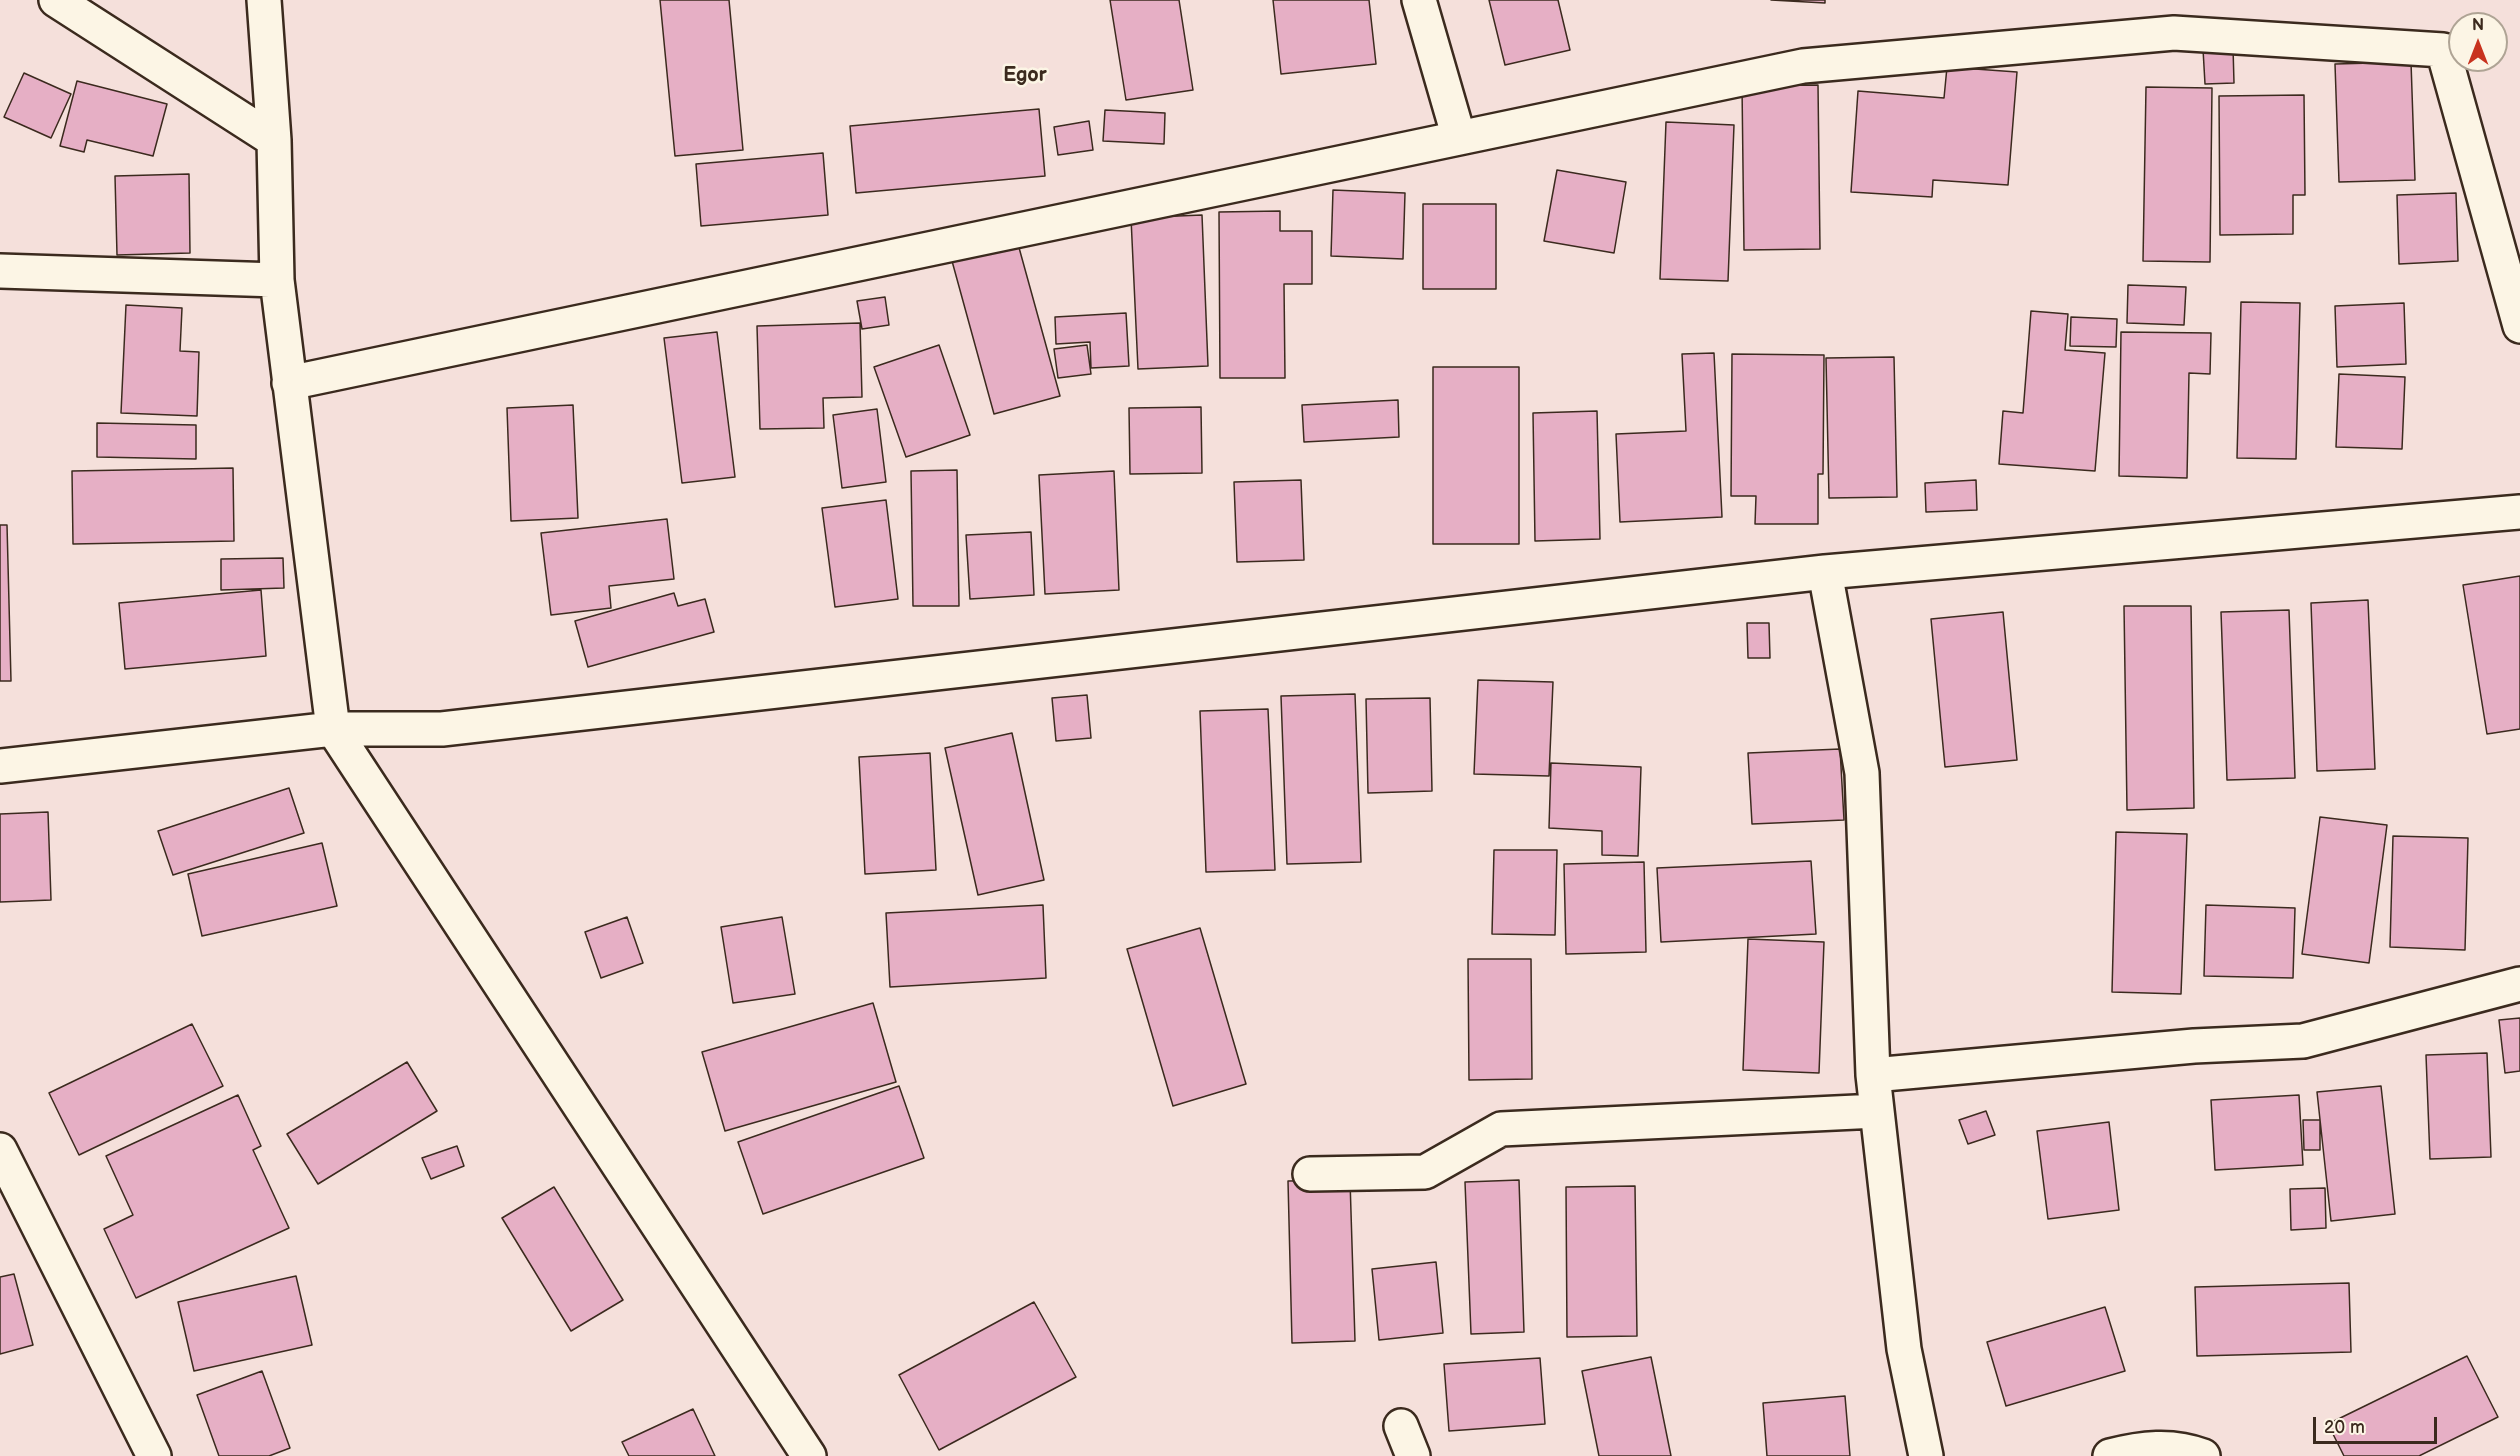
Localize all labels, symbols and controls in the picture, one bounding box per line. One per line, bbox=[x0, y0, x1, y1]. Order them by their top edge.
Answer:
north arrow bbox=[2448, 12, 2508, 72]
text: N bbox=[2472, 16, 2484, 35]
district label: Egor bbox=[1003, 64, 1047, 88]
scale bar bbox=[2316, 1405, 2440, 1443]
text: 20 m bbox=[2324, 1417, 2365, 1438]

